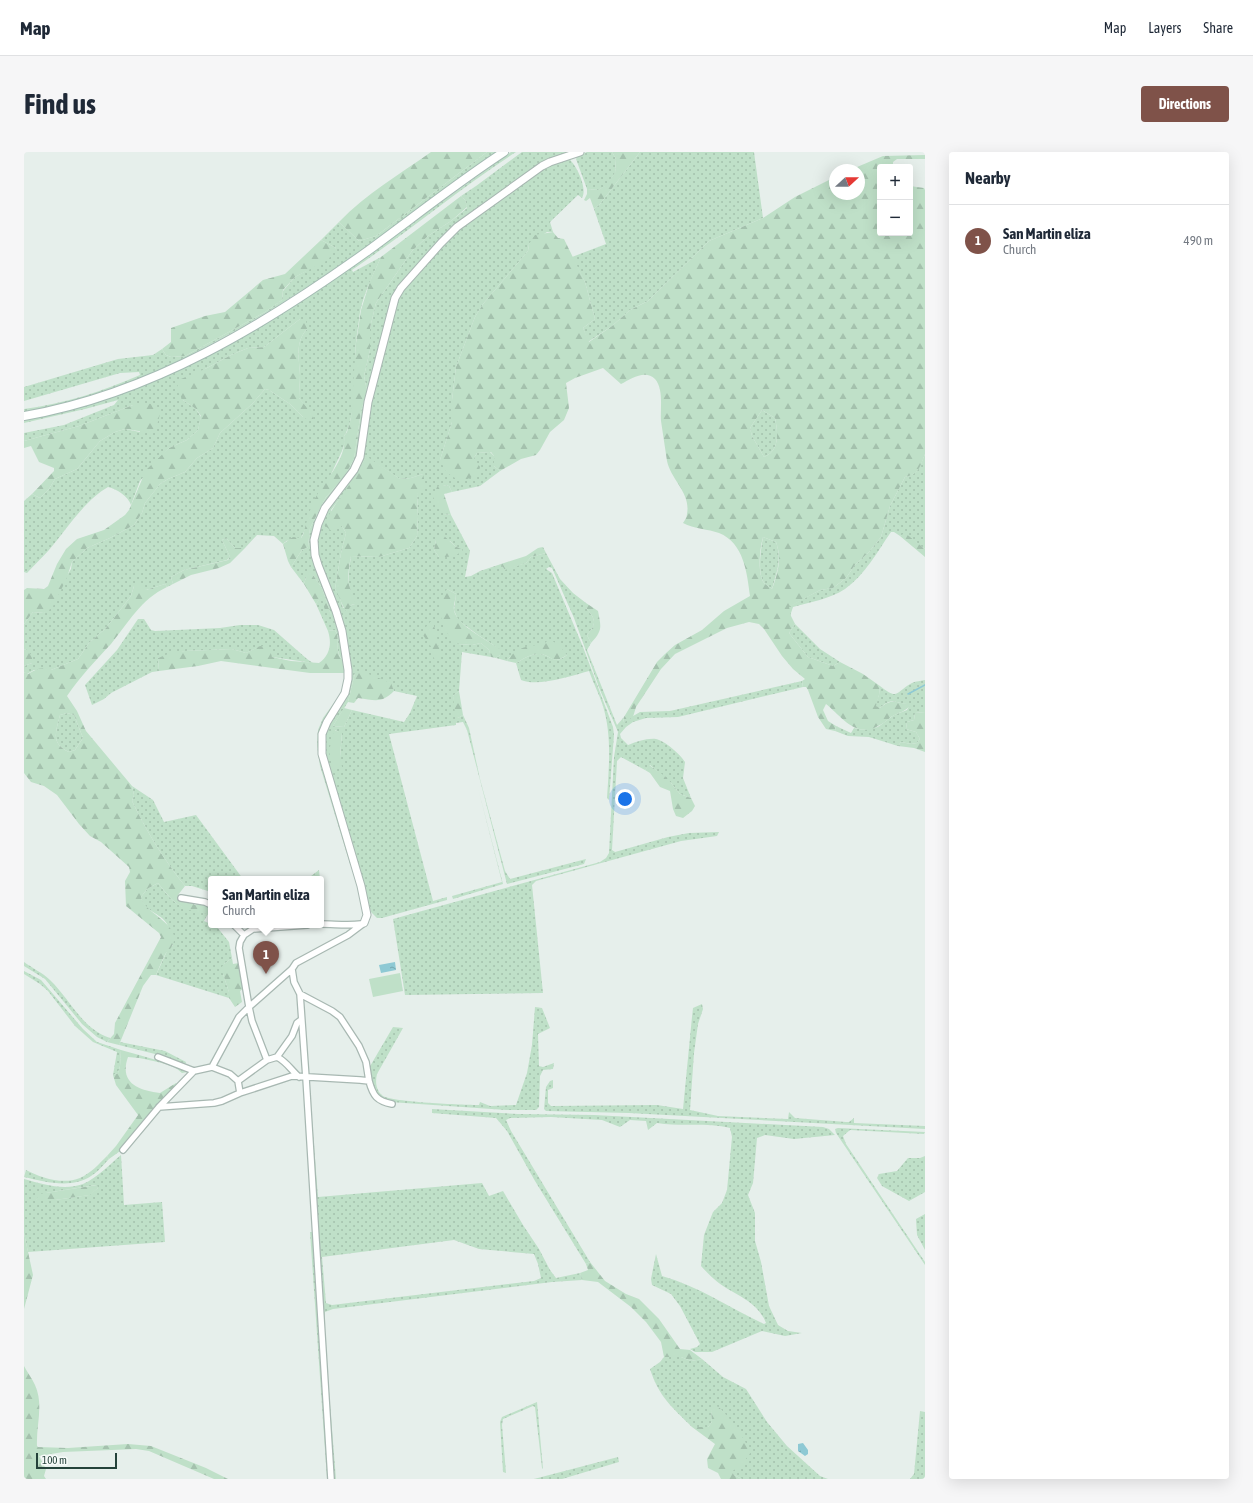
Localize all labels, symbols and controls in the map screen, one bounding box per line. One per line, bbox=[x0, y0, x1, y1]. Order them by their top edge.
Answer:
text: Map bbox=[20, 17, 51, 39]
text: Map bbox=[1104, 20, 1126, 36]
text: Layers bbox=[1148, 20, 1181, 36]
text: Share bbox=[1203, 20, 1233, 36]
button: Directions bbox=[1141, 86, 1229, 122]
text: Find us bbox=[24, 88, 96, 120]
north arrow bbox=[829, 164, 865, 200]
map controls bbox=[877, 164, 913, 236]
button: + bbox=[877, 164, 913, 200]
text: Nearby bbox=[965, 168, 1011, 188]
button: − bbox=[877, 200, 913, 236]
text: San Martin eliza bbox=[1003, 225, 1091, 242]
text: 1 bbox=[975, 233, 981, 248]
text: 490 m bbox=[1184, 233, 1213, 248]
text: Church bbox=[1003, 242, 1036, 257]
your location bbox=[615, 789, 635, 809]
popup bbox=[208, 876, 324, 928]
text: San Martin eliza bbox=[222, 886, 310, 903]
text: Church bbox=[222, 903, 256, 918]
pin: 1 bbox=[253, 941, 279, 974]
scale bar bbox=[36, 1451, 117, 1470]
text: 100 m bbox=[42, 1454, 67, 1466]

